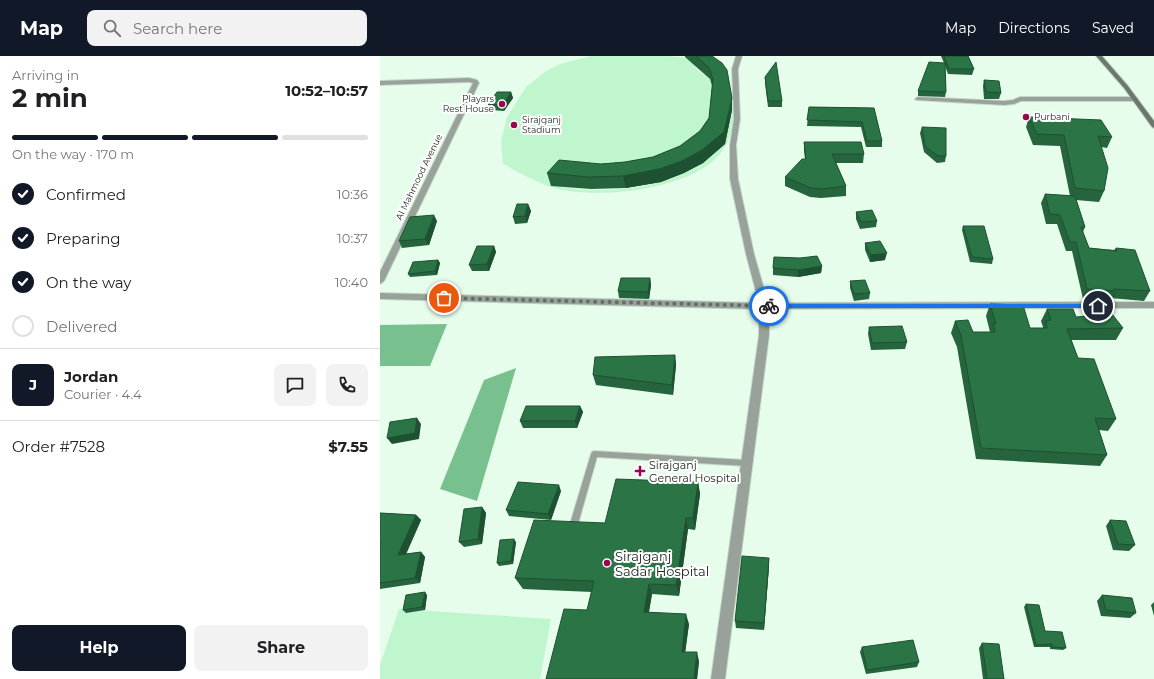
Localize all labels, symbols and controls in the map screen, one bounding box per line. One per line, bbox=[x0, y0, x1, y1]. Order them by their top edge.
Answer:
search box bbox=[87, 10, 367, 46]
text: Map bbox=[20, 17, 63, 40]
icon: search bbox=[101, 17, 123, 39]
text: Search here bbox=[133, 19, 222, 38]
text: Map bbox=[945, 19, 976, 37]
text: Directions bbox=[998, 19, 1070, 37]
text: Saved bbox=[1092, 19, 1134, 37]
text: Arriving in bbox=[12, 67, 79, 83]
text: 10:52–10:57 bbox=[285, 81, 368, 100]
text: 2 min bbox=[12, 82, 88, 114]
place label: Playars Rest House bbox=[443, 93, 495, 114]
marker: Playars Rest House bbox=[497, 99, 507, 109]
place label: Purbani bbox=[1034, 111, 1070, 122]
marker: Purbani bbox=[1021, 112, 1031, 122]
place label: Sirajganj Stadium bbox=[522, 114, 561, 135]
marker: Sirajganj Stadium bbox=[509, 120, 519, 130]
street label: Al Mahmood Avenue bbox=[393, 131, 444, 222]
text: On the way · 170 m bbox=[12, 146, 134, 162]
icon: check bbox=[12, 183, 34, 205]
text: Confirmed bbox=[46, 185, 126, 204]
text: 10:36 bbox=[337, 186, 368, 202]
icon: check bbox=[12, 227, 34, 249]
text: Preparing bbox=[46, 229, 121, 248]
text: 10:37 bbox=[337, 230, 368, 246]
icon: check bbox=[12, 271, 34, 293]
text: On the way bbox=[46, 273, 131, 292]
text: 10:40 bbox=[335, 274, 368, 290]
pin bbox=[427, 281, 461, 315]
courier bbox=[749, 286, 789, 326]
icon: bag bbox=[433, 287, 455, 309]
pin bbox=[1081, 289, 1115, 323]
icon: bike bbox=[758, 295, 780, 317]
icon: home bbox=[1087, 295, 1109, 317]
text: Delivered bbox=[46, 317, 118, 336]
button: chat bbox=[274, 364, 316, 406]
button: phone bbox=[326, 364, 368, 406]
text: Jordan bbox=[64, 367, 118, 386]
text: J bbox=[29, 375, 37, 394]
text: Courier · 4.4 bbox=[64, 386, 142, 402]
text: Order #7528 bbox=[12, 437, 105, 456]
text: $7.55 bbox=[328, 437, 368, 456]
place label: Sirajganj General Hospital bbox=[649, 458, 740, 485]
marker: Sirajganj General Hospital bbox=[634, 465, 646, 477]
place label: Sirajganj Sadar Hospital bbox=[615, 548, 709, 579]
marker: Sirajganj Sadar Hospital bbox=[602, 558, 612, 568]
button: Help bbox=[12, 625, 186, 671]
button: Share bbox=[194, 625, 368, 671]

